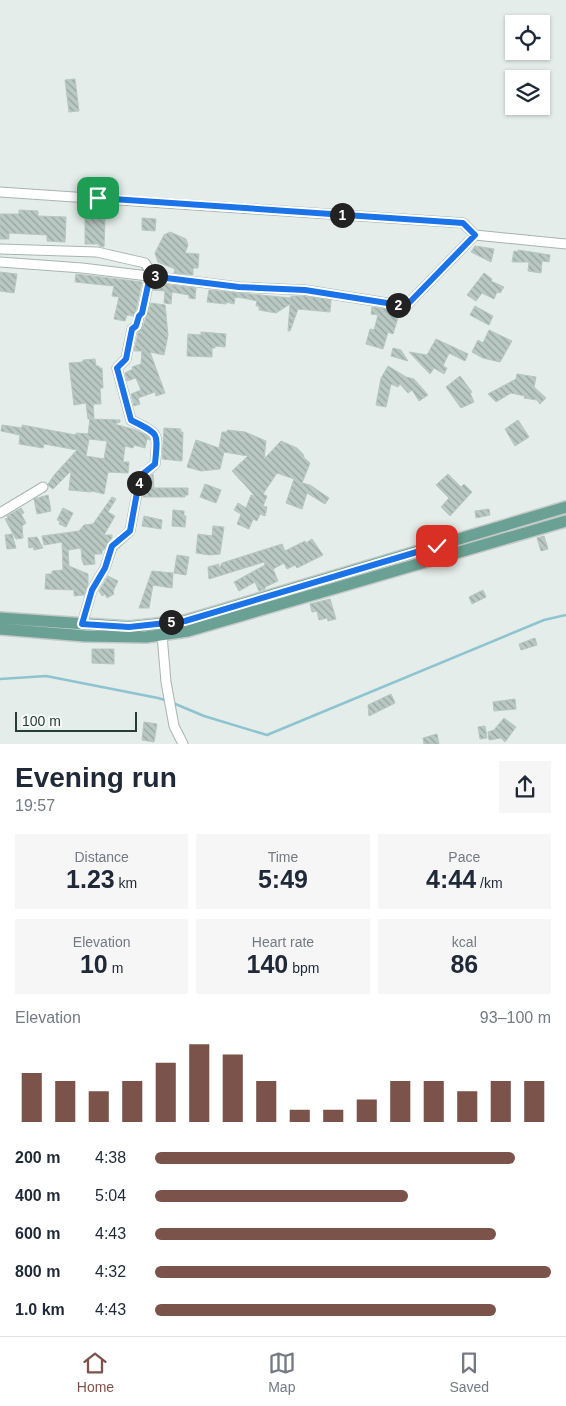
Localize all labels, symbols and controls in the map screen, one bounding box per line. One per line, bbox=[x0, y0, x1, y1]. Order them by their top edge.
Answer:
map controls bbox=[505, 15, 550, 115]
button: locate bbox=[505, 15, 550, 60]
button: layers bbox=[505, 70, 550, 115]
pin bbox=[77, 177, 119, 219]
icon: arrive bbox=[84, 184, 112, 212]
pin: 1 bbox=[330, 202, 354, 228]
text: 1 bbox=[339, 207, 346, 223]
pin: 3 bbox=[142, 264, 168, 288]
text: 3 bbox=[152, 268, 159, 284]
pin: 2 bbox=[386, 292, 410, 318]
text: 2 bbox=[395, 297, 402, 313]
pin: 4 bbox=[126, 470, 152, 496]
text: 4 bbox=[136, 475, 143, 491]
pin bbox=[416, 525, 458, 567]
icon: check bbox=[423, 532, 451, 560]
pin: 5 bbox=[158, 610, 184, 634]
text: 5 bbox=[168, 614, 175, 630]
scale bar bbox=[15, 708, 138, 732]
text: 100 m bbox=[22, 713, 61, 729]
button: share bbox=[499, 761, 551, 813]
text: Evening run bbox=[15, 762, 177, 793]
text: 19:57 bbox=[15, 797, 55, 814]
text: Distance bbox=[74, 849, 129, 865]
text: Time bbox=[268, 849, 298, 865]
text: Pace bbox=[448, 849, 480, 865]
text: 1.23 bbox=[66, 865, 115, 893]
text: 5:49 bbox=[258, 865, 308, 893]
text: 4:44 bbox=[426, 865, 476, 893]
text: km bbox=[115, 875, 137, 891]
text: /km bbox=[476, 875, 503, 891]
text: Elevation bbox=[73, 934, 130, 950]
text: Heart rate bbox=[252, 934, 314, 950]
text: kcal bbox=[452, 934, 477, 950]
text: 10 bbox=[80, 950, 108, 978]
text: 140 bbox=[247, 950, 288, 978]
text: 86 bbox=[450, 950, 478, 978]
text: m bbox=[108, 960, 123, 976]
text: bpm bbox=[288, 960, 319, 976]
text: Elevation bbox=[15, 1009, 81, 1026]
text: 93–100 m bbox=[480, 1009, 551, 1026]
text: 200 m bbox=[15, 1149, 60, 1166]
text: 4:38 bbox=[95, 1149, 126, 1166]
text: 400 m bbox=[15, 1187, 60, 1204]
text: 5:04 bbox=[95, 1187, 126, 1204]
text: 600 m bbox=[15, 1225, 60, 1242]
text: 4:43 bbox=[95, 1225, 126, 1242]
text: 800 m bbox=[15, 1263, 60, 1280]
text: 4:32 bbox=[95, 1263, 126, 1280]
text: 1.0 km bbox=[15, 1301, 65, 1318]
text: 4:43 bbox=[95, 1301, 126, 1318]
tab: Home bbox=[77, 1349, 114, 1395]
tab: Map bbox=[268, 1349, 296, 1395]
tab: Saved bbox=[449, 1349, 489, 1395]

